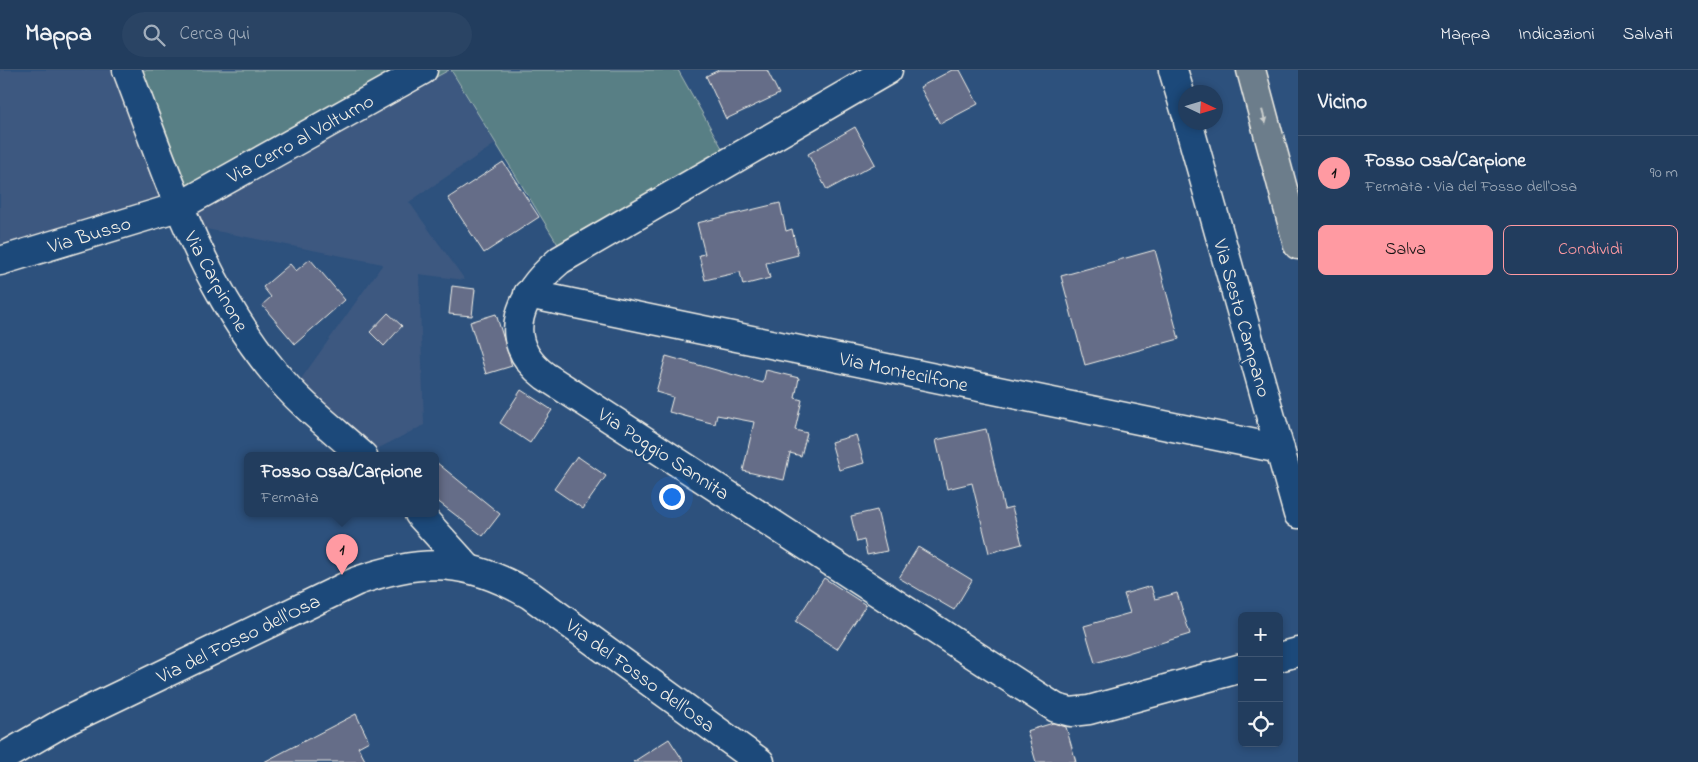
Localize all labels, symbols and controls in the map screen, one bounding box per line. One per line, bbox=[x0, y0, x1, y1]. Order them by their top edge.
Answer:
search box bbox=[122, 12, 472, 57]
text: Mappa bbox=[25, 17, 92, 52]
icon: search bbox=[140, 21, 168, 49]
text: Cerca qui bbox=[180, 21, 250, 48]
text: Mappa bbox=[1440, 22, 1490, 48]
text: Indicazioni bbox=[1518, 22, 1595, 48]
text: Salvati bbox=[1623, 22, 1673, 48]
north arrow bbox=[1178, 85, 1223, 130]
street label: Via Cerro al Volturno bbox=[222, 88, 380, 193]
text: Vicino bbox=[1318, 88, 1367, 118]
one-way arrow bbox=[1260, 110, 1268, 125]
text: Fosso Osa/Carpione bbox=[1365, 148, 1526, 175]
text: 1 bbox=[1331, 161, 1337, 185]
text: 90 m bbox=[1650, 161, 1678, 185]
text: Fermata · Via del Fosso dell'Osa bbox=[1365, 175, 1577, 199]
street label: Via Busso bbox=[44, 210, 135, 263]
button: Salva bbox=[1318, 225, 1493, 275]
button: Condividi bbox=[1503, 225, 1678, 275]
street label: Via Carpinone bbox=[175, 226, 255, 338]
street label: Via Sesto Campano bbox=[1204, 235, 1277, 401]
street label: Via Montecilfone bbox=[835, 345, 971, 401]
street label: Via Poggio Sannita bbox=[590, 401, 734, 510]
popup bbox=[244, 452, 439, 517]
text: Fosso Osa/Carpione bbox=[261, 459, 422, 486]
your location bbox=[659, 484, 685, 510]
text: Fermata bbox=[261, 486, 319, 510]
pin: 1 bbox=[326, 534, 358, 575]
street label: Via del Fosso dell'Osa bbox=[151, 588, 326, 693]
street label: Via del Fosso dell'Osa bbox=[558, 612, 720, 741]
map controls bbox=[1238, 612, 1283, 747]
button: + bbox=[1238, 612, 1283, 657]
button: − bbox=[1238, 657, 1283, 702]
button: locate bbox=[1238, 702, 1283, 747]

